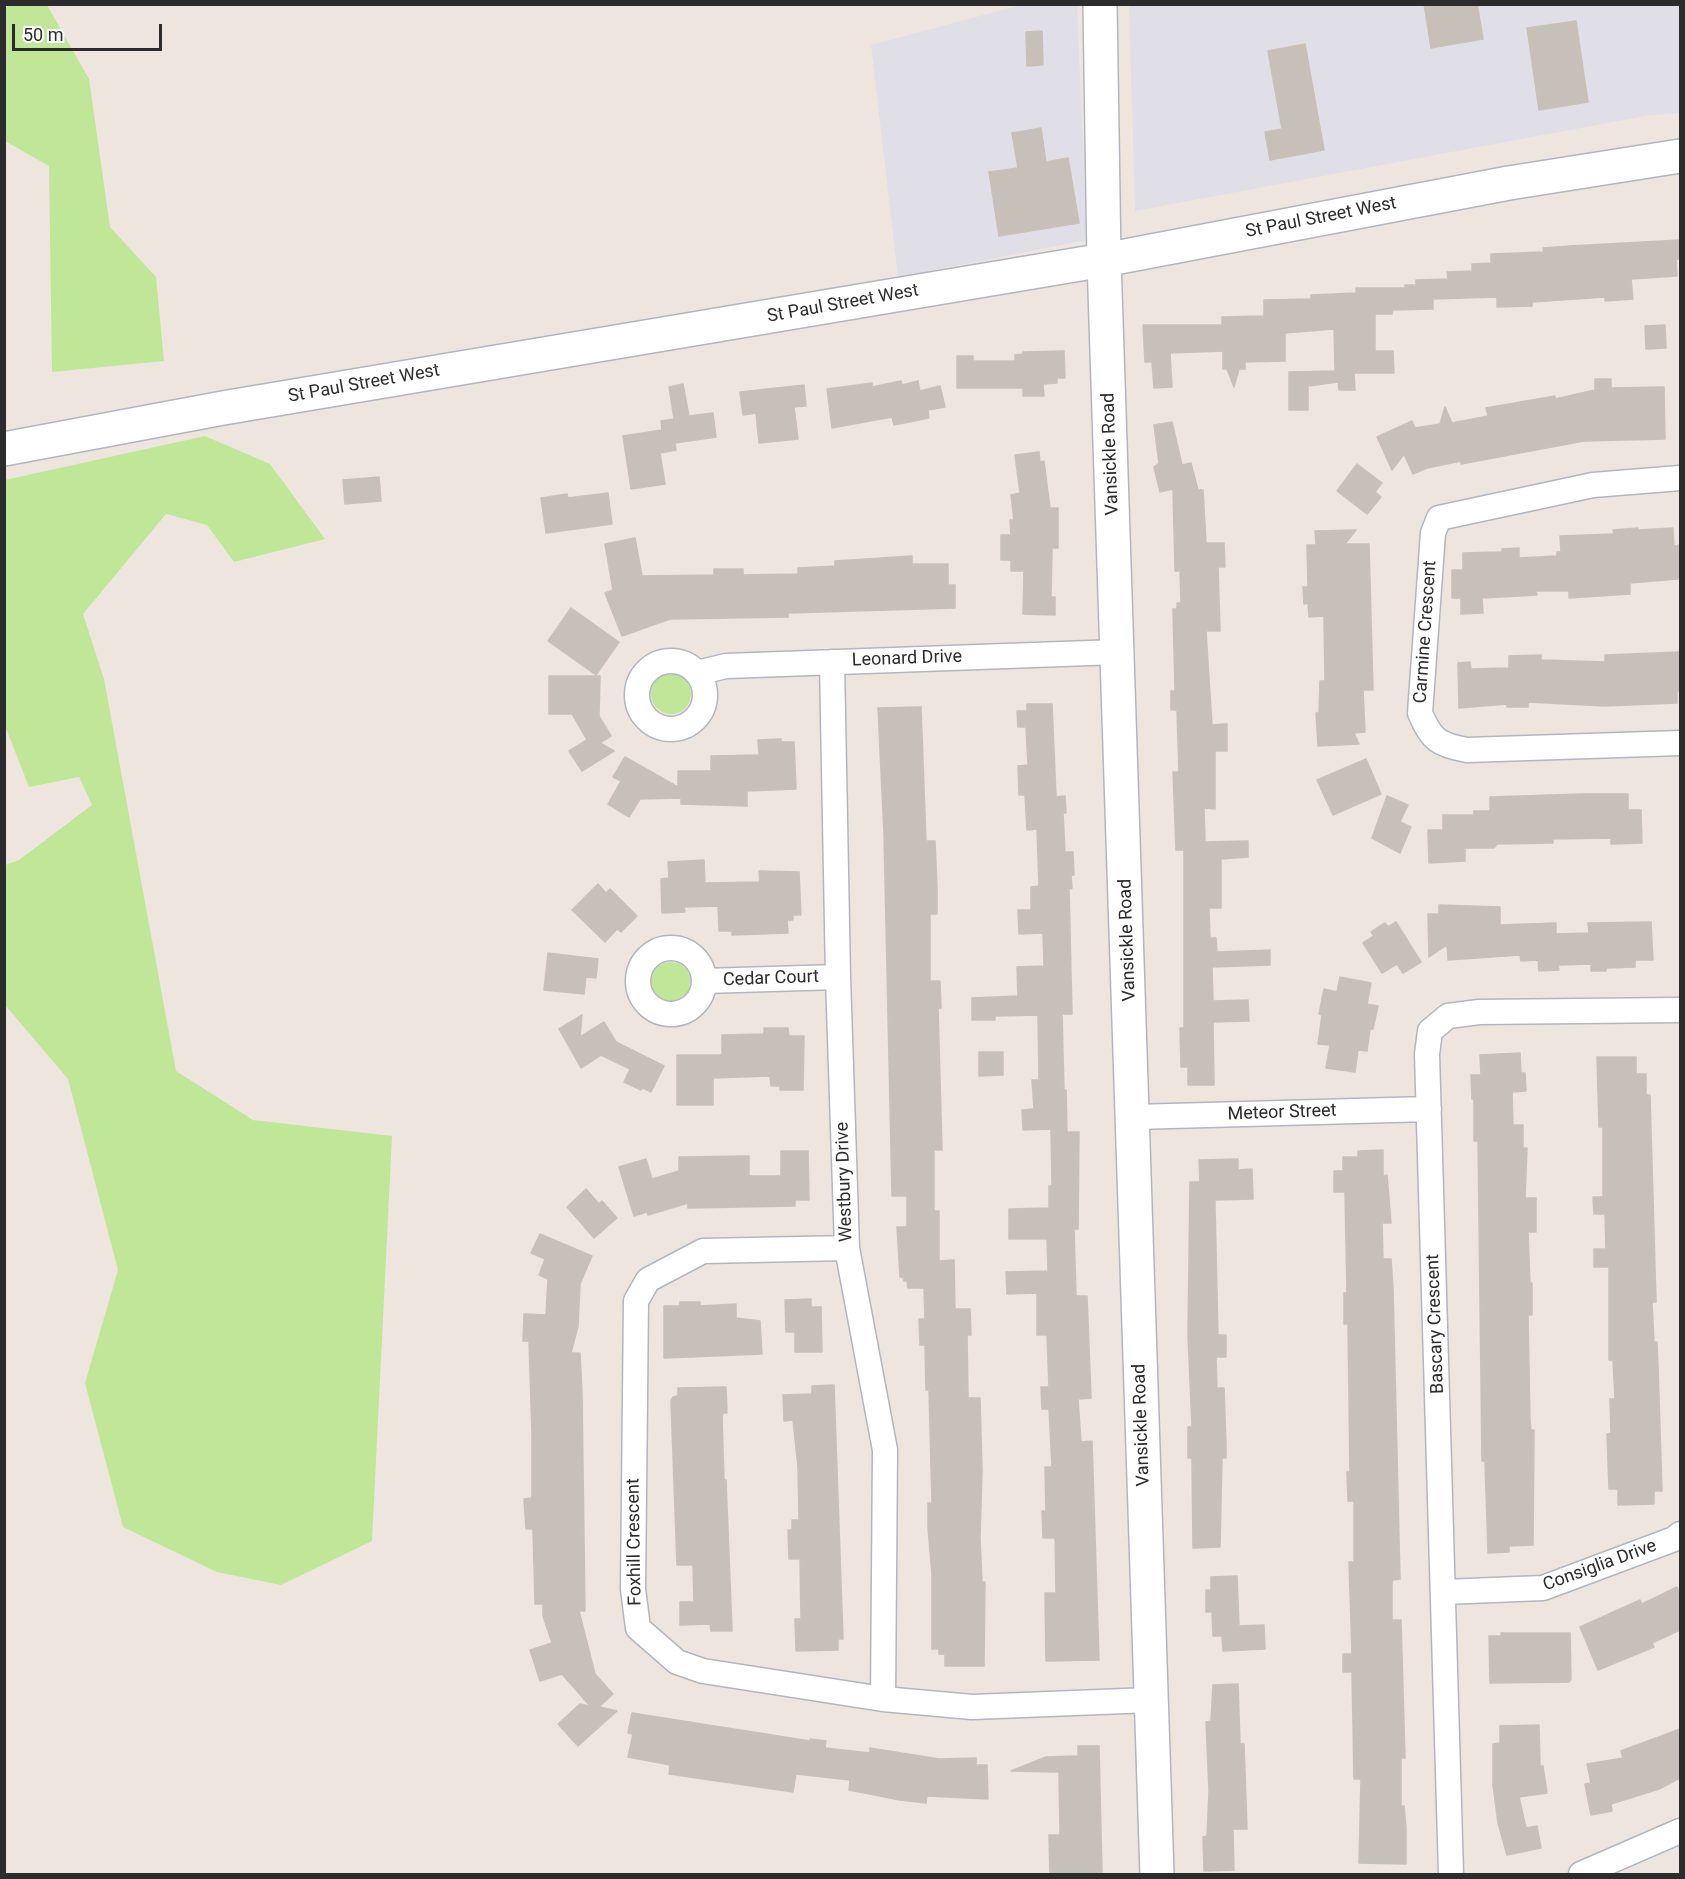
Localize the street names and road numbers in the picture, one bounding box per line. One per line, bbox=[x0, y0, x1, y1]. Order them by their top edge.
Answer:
street label: St Paul Street West bbox=[1244, 193, 1398, 243]
street label: St Paul Street West bbox=[766, 280, 920, 328]
street label: St Paul Street West bbox=[287, 360, 441, 408]
street label: Vansickle Road bbox=[1098, 392, 1124, 516]
street label: Carmine Crescent bbox=[1410, 560, 1442, 704]
street label: Leonard Drive bbox=[852, 646, 962, 672]
street label: Vansickle Road bbox=[1115, 878, 1141, 1002]
street label: Cedar Court bbox=[723, 967, 819, 991]
street label: Meteor Street bbox=[1227, 1100, 1337, 1126]
street label: Westbury Drive bbox=[832, 1122, 858, 1242]
street label: Bascary Crescent bbox=[1423, 1254, 1449, 1394]
street label: Vansickle Road bbox=[1129, 1363, 1155, 1487]
street label: Foxhill Crescent bbox=[623, 1478, 647, 1606]
street label: Consiglia Drive bbox=[1540, 1535, 1660, 1597]

